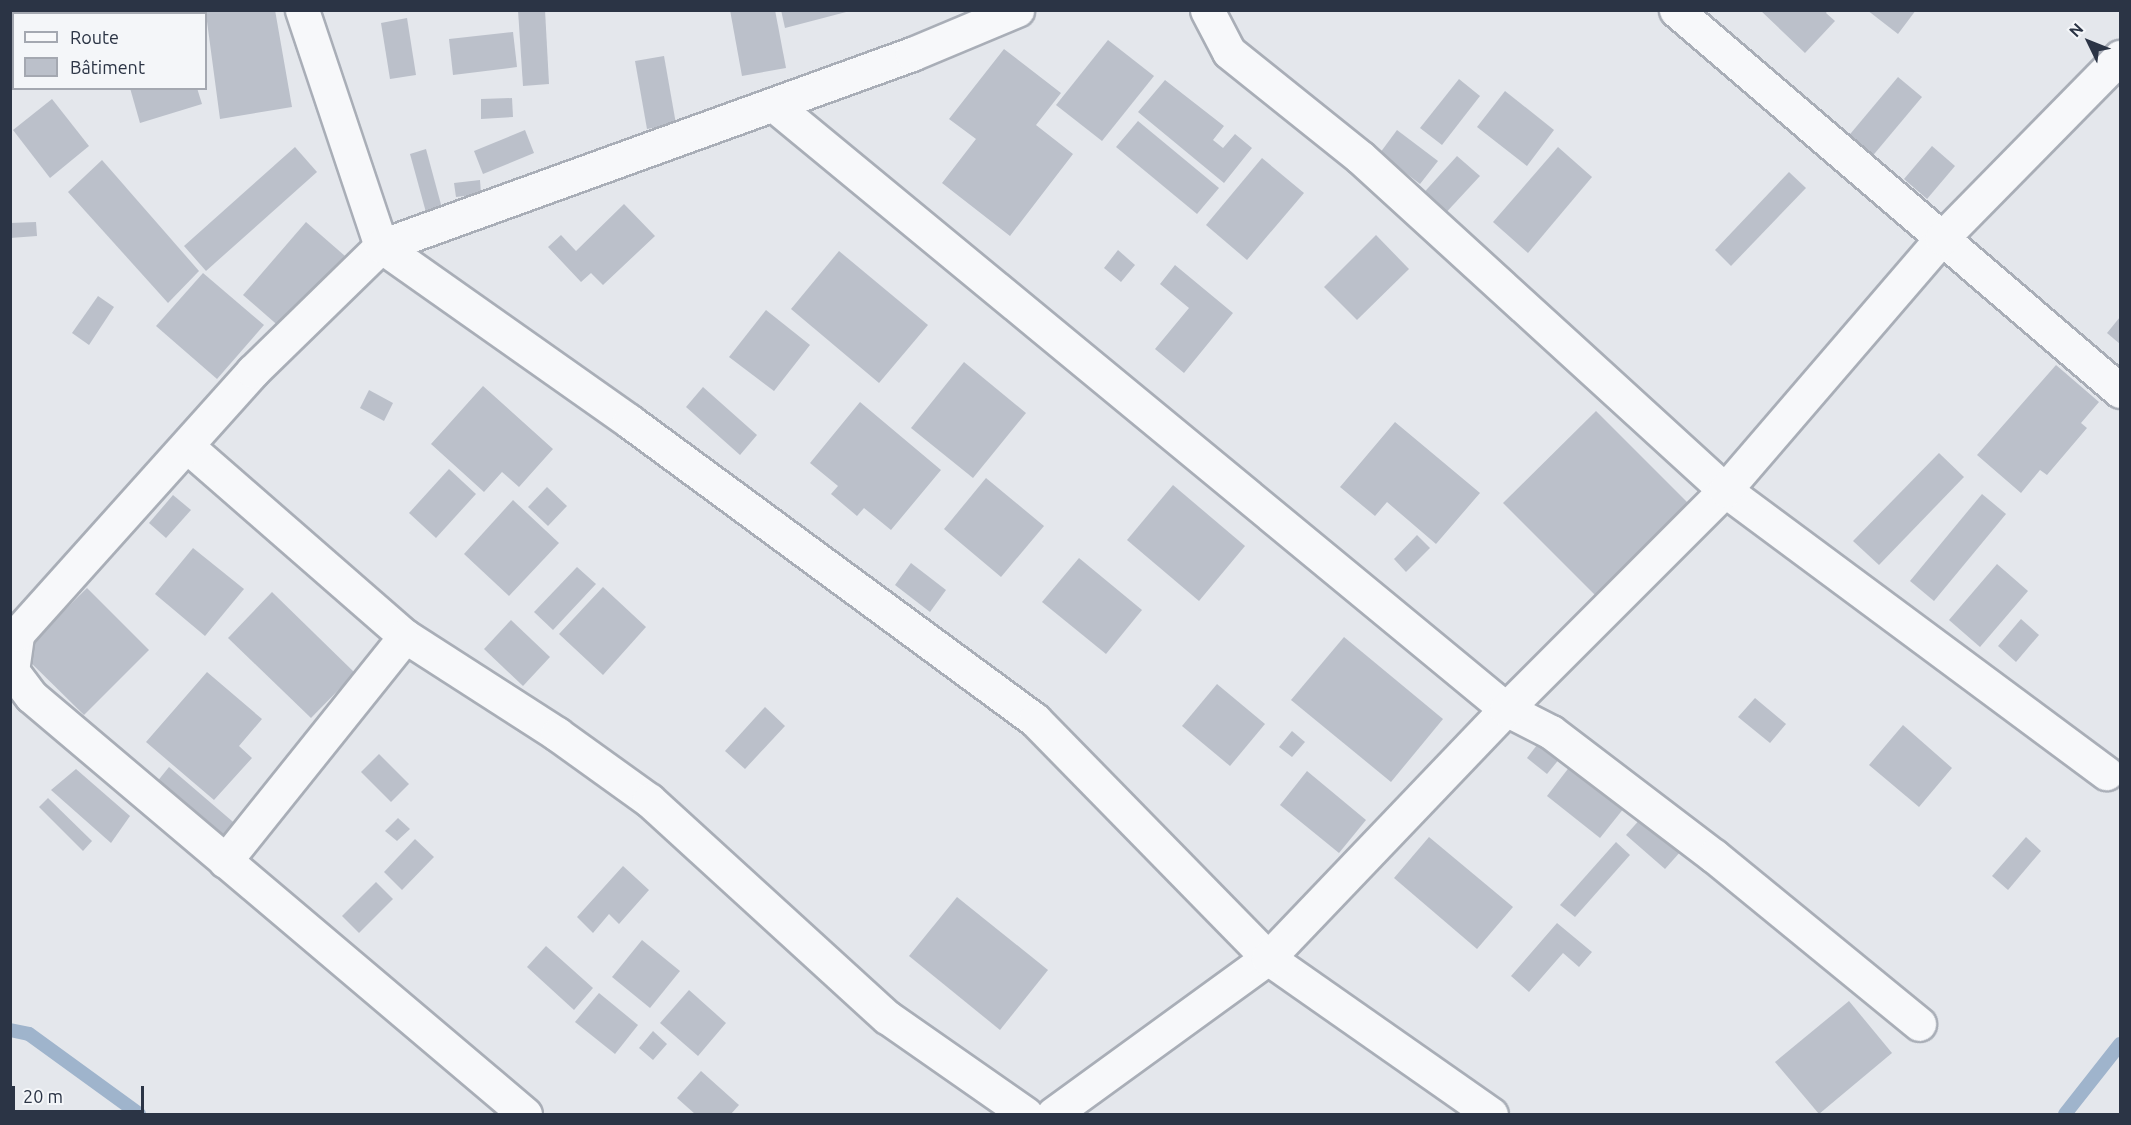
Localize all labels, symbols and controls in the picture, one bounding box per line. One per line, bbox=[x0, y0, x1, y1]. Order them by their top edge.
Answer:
legend bbox=[12, 12, 207, 90]
north arrow bbox=[2059, 12, 2119, 72]
text: N bbox=[2065, 19, 2086, 40]
text: Route bbox=[70, 27, 119, 47]
text: Bâtiment bbox=[70, 57, 145, 77]
scale bar bbox=[15, 1074, 147, 1112]
text: 20 m bbox=[23, 1086, 63, 1106]

